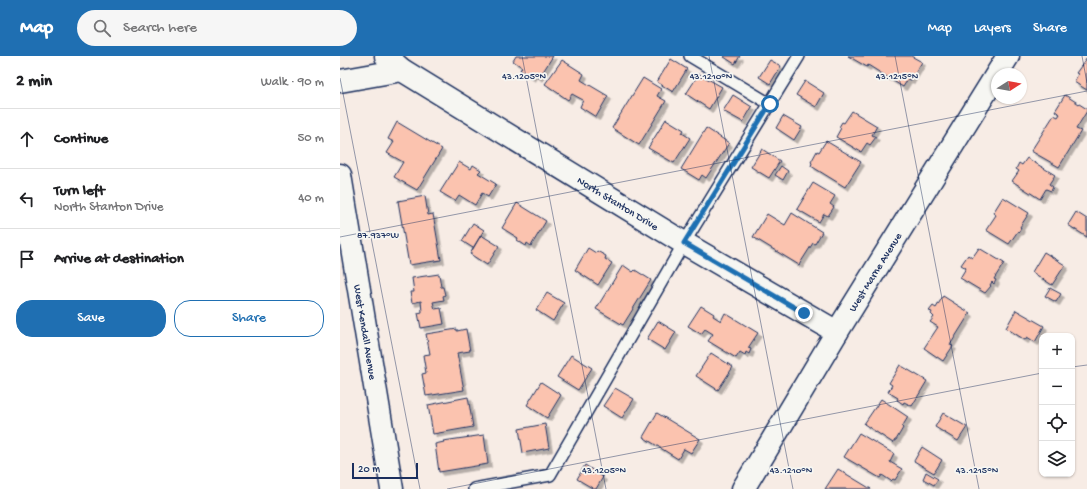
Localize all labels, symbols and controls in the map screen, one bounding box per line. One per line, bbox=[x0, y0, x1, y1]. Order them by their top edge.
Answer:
search box bbox=[77, 10, 357, 46]
text: Map bbox=[20, 17, 53, 40]
icon: search bbox=[91, 17, 113, 39]
text: Search here bbox=[123, 19, 197, 37]
text: Map bbox=[928, 20, 952, 37]
text: Layers bbox=[974, 20, 1011, 37]
text: Share bbox=[1033, 20, 1067, 37]
north arrow bbox=[991, 68, 1027, 104]
text: 43.1205°N bbox=[502, 71, 546, 83]
text: 43.1210°N bbox=[690, 71, 733, 83]
text: 43.1215°N bbox=[876, 71, 919, 83]
text: 2 min bbox=[16, 72, 52, 92]
text: Walk · 90 m bbox=[261, 75, 324, 90]
route start bbox=[761, 95, 779, 113]
icon: ahead bbox=[16, 128, 38, 150]
text: Continue bbox=[54, 130, 108, 148]
text: 50 m bbox=[297, 131, 324, 146]
street label: North Stanton Drive bbox=[575, 175, 660, 234]
text: Turn left bbox=[54, 182, 105, 200]
icon: left bbox=[16, 188, 38, 210]
text: 40 m bbox=[298, 191, 324, 206]
text: North Stanton Drive bbox=[54, 200, 164, 215]
text: 87.937°W bbox=[357, 230, 400, 242]
street label: West Marne Avenue bbox=[847, 231, 905, 314]
icon: arrive bbox=[16, 248, 38, 270]
text: Arrive at destination bbox=[54, 250, 184, 268]
street label: West Kendall Avenue bbox=[350, 284, 378, 381]
button: Save bbox=[16, 300, 166, 337]
button: Share bbox=[174, 300, 324, 337]
route end bbox=[795, 304, 813, 322]
map controls bbox=[1039, 333, 1075, 477]
button: + bbox=[1039, 333, 1075, 369]
button: − bbox=[1039, 369, 1075, 405]
button: locate bbox=[1039, 405, 1075, 441]
button: layers bbox=[1039, 441, 1075, 477]
scale bar bbox=[352, 461, 418, 480]
text: 20 m bbox=[358, 464, 380, 476]
text: 43.1205°N bbox=[582, 465, 626, 477]
text: 43.1210°N bbox=[770, 465, 813, 477]
text: 43.1215°N bbox=[956, 465, 999, 477]

